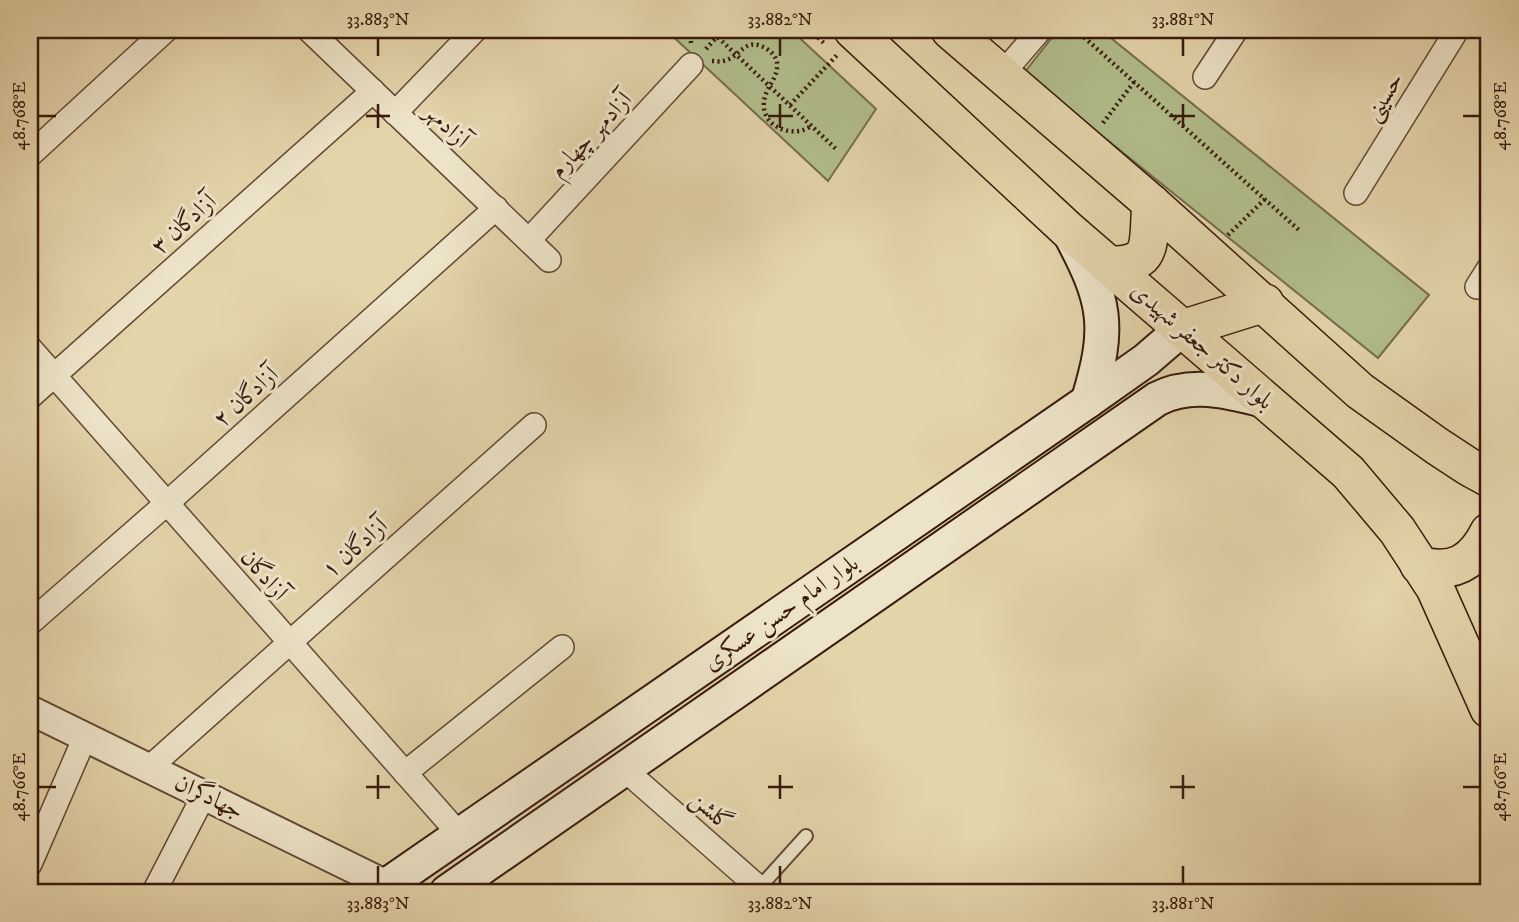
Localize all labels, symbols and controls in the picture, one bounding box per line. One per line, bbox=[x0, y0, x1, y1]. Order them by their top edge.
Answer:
text: 33.883°N bbox=[347, 9, 410, 31]
text: 33.882°N bbox=[747, 9, 813, 31]
text: 33.881°N bbox=[1152, 9, 1215, 31]
street label: حسینی bbox=[1357, 67, 1412, 128]
text: 48.768°E bbox=[9, 81, 31, 150]
text: 48.768°E bbox=[1490, 81, 1512, 150]
street label: آزادمهر چهارم bbox=[543, 83, 644, 188]
street label: آزادمهر bbox=[416, 95, 478, 157]
street label: آزادگان ۳ bbox=[144, 184, 225, 261]
street label: بلوار دکتر جعفر شهیدی bbox=[1124, 276, 1280, 416]
street label: آزادگان ۲ bbox=[206, 357, 287, 434]
street label: آزادگان ۱ bbox=[315, 509, 396, 585]
street label: آزادگان bbox=[234, 542, 297, 609]
street label: بلوار امام حسن عسکری bbox=[698, 548, 867, 682]
text: 48.766°E bbox=[9, 752, 31, 822]
text: 48.766°E bbox=[1490, 752, 1512, 822]
street label: جهادگران bbox=[169, 766, 249, 827]
street label: گلشن bbox=[683, 783, 739, 838]
text: 33.883°N bbox=[347, 893, 410, 915]
text: 33.882°N bbox=[747, 893, 813, 915]
text: 33.881°N bbox=[1152, 893, 1215, 915]

